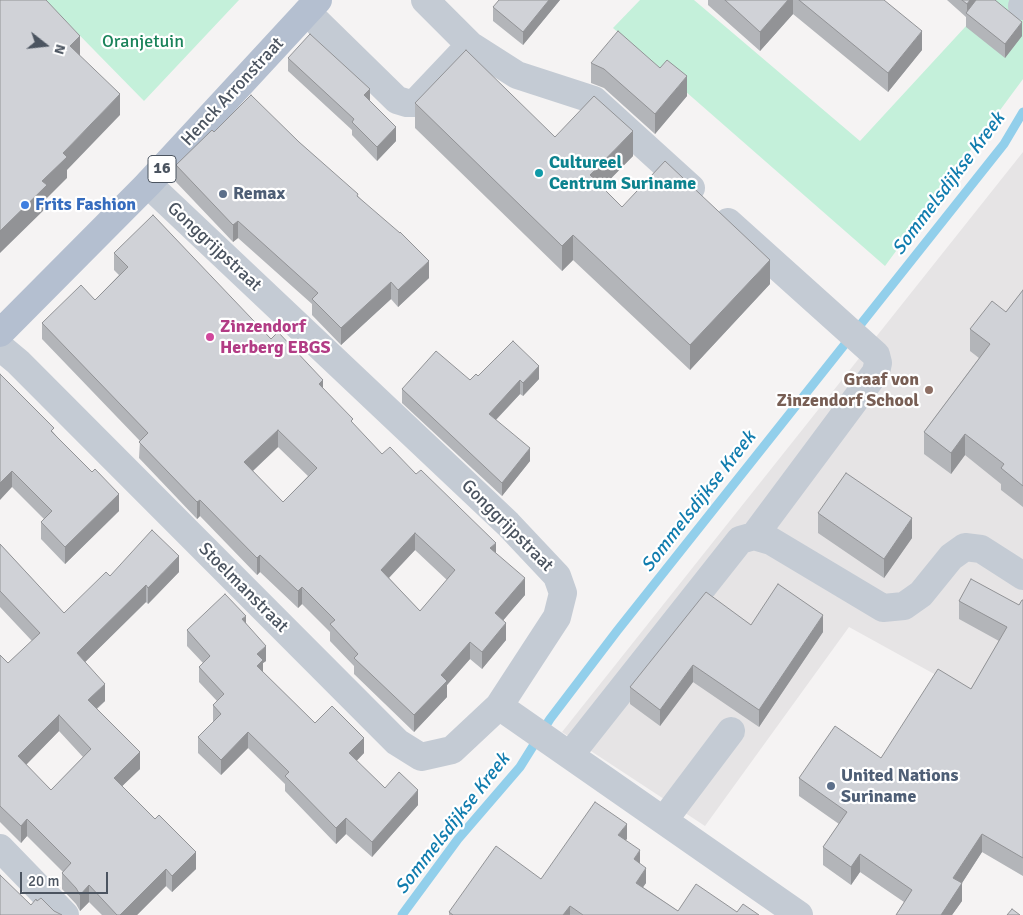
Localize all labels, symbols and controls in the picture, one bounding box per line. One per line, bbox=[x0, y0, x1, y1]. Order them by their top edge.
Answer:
north arrow bbox=[20, 20, 70, 70]
park label: Oranjetuin bbox=[102, 31, 184, 53]
street label: Henck Arronstraat bbox=[177, 33, 289, 151]
text: N bbox=[50, 42, 69, 56]
water label: Sommelsdijkse Kreek bbox=[888, 108, 1010, 260]
place label: Cultureel Centrum Suriname bbox=[549, 152, 696, 194]
road number: 16 bbox=[148, 156, 176, 182]
marker: Cultureel Centrum Suriname bbox=[533, 167, 545, 179]
place label: Remax bbox=[233, 183, 285, 205]
marker: Remax bbox=[217, 188, 229, 200]
place label: Frits Fashion bbox=[35, 194, 136, 216]
street label: Gonggrijpstraat bbox=[162, 198, 266, 296]
marker: Frits Fashion bbox=[19, 199, 31, 211]
place label: Zinzendorf Herberg EBGS bbox=[220, 316, 331, 358]
marker: Zinzendorf Herberg EBGS bbox=[204, 331, 216, 343]
place label: Graaf von Zinzendorf School bbox=[776, 369, 919, 412]
marker: Graaf von Zinzendorf School bbox=[923, 384, 935, 396]
water label: Sommelsdijkse Kreek bbox=[637, 427, 761, 577]
street label: Gonggrijpstraat bbox=[457, 476, 557, 576]
street label: Stoelmanstraat bbox=[194, 539, 292, 637]
water label: Sommelsdijkse Kreek bbox=[391, 749, 515, 899]
place label: United Nations Suriname bbox=[841, 765, 958, 808]
marker: United Nations Suriname bbox=[825, 780, 837, 792]
scale bar bbox=[22, 862, 110, 894]
text: 20 m bbox=[28, 872, 59, 890]

